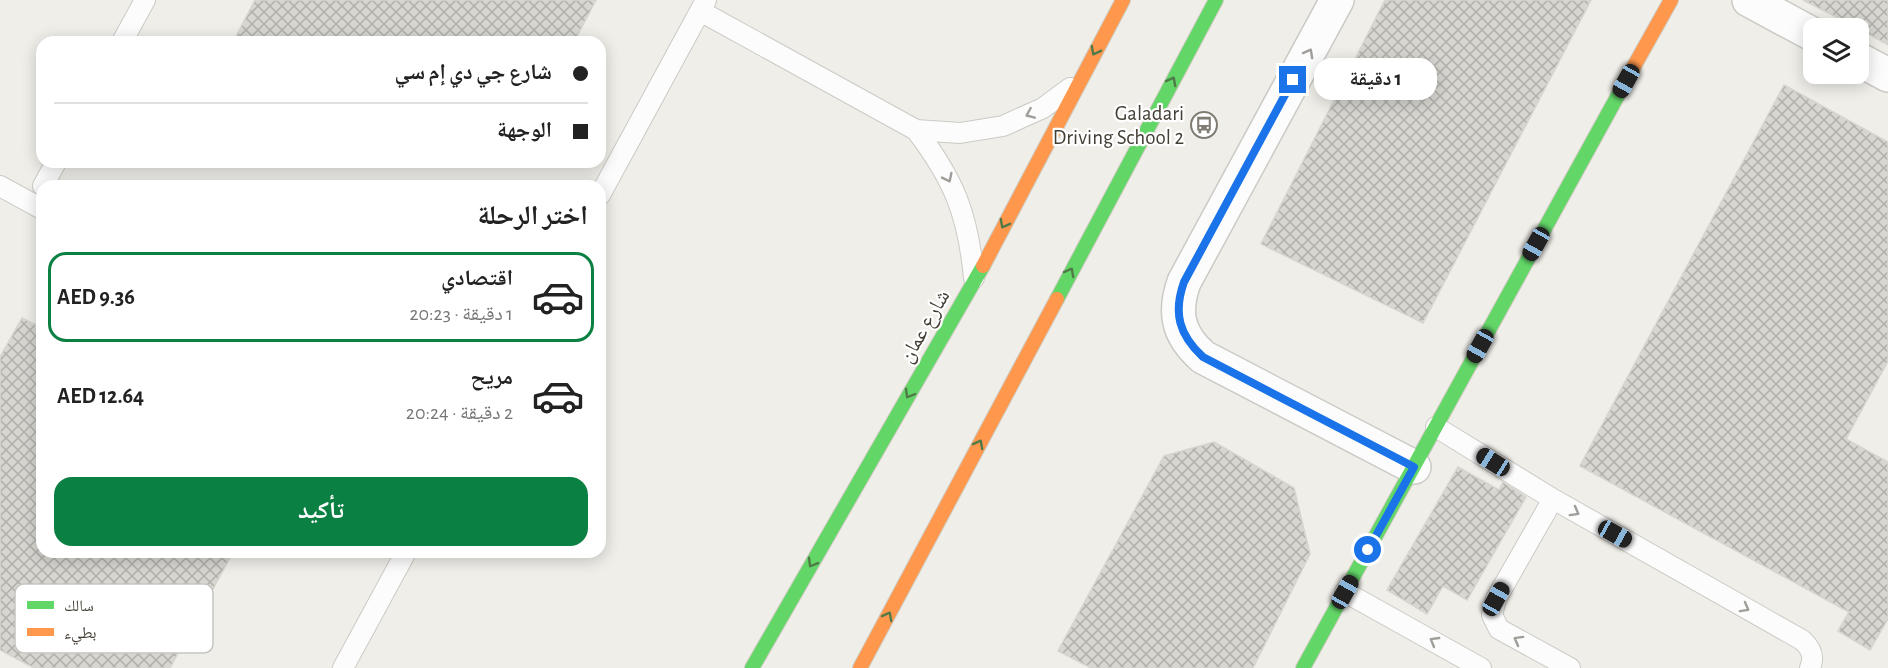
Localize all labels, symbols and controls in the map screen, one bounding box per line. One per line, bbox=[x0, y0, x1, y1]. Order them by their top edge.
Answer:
map controls bbox=[1803, 18, 1869, 84]
button: layers bbox=[1803, 18, 1869, 84]
one-way arrow bbox=[1091, 45, 1102, 56]
one-way arrow bbox=[1302, 48, 1313, 59]
callout: 1 دقيقة bbox=[1314, 59, 1437, 101]
text: شارع جي دي إم سي bbox=[395, 61, 552, 83]
car bbox=[1609, 61, 1643, 101]
route end bbox=[1279, 66, 1306, 93]
text: 1 دقيقة bbox=[1349, 69, 1402, 89]
one-way arrow bbox=[1165, 77, 1176, 87]
place label: Galadari Driving School 2 bbox=[1053, 103, 1184, 148]
one-way arrow bbox=[1025, 107, 1036, 119]
bus stop icon: Galadari Driving School 2 bbox=[1189, 110, 1219, 140]
text: الوجهة bbox=[497, 119, 552, 141]
one-way arrow bbox=[941, 172, 953, 183]
text: اختر الرحلة bbox=[477, 202, 588, 229]
one-way arrow bbox=[1000, 218, 1011, 228]
car bbox=[1519, 224, 1553, 264]
text: اقتصادي bbox=[441, 267, 513, 289]
one-way arrow bbox=[1063, 267, 1074, 278]
icon: car bbox=[531, 270, 585, 324]
text: AED 9.36 bbox=[57, 286, 135, 308]
street label: شارع عمان bbox=[895, 286, 955, 367]
text: 1 دقيقة · 20:23 bbox=[409, 304, 513, 324]
car bbox=[1463, 326, 1497, 366]
text: مريح bbox=[470, 366, 513, 388]
icon: car bbox=[531, 369, 585, 423]
text: AED 12.64 bbox=[57, 385, 144, 407]
one-way arrow bbox=[905, 388, 917, 399]
text: 2 دقيقة · 20:24 bbox=[406, 403, 513, 423]
one-way arrow bbox=[972, 440, 983, 450]
car bbox=[1473, 445, 1513, 479]
button: تأكيد bbox=[54, 477, 588, 546]
one-way arrow bbox=[1569, 505, 1579, 516]
car bbox=[1595, 517, 1635, 551]
route start bbox=[1354, 536, 1381, 563]
one-way arrow bbox=[808, 557, 819, 568]
car bbox=[1328, 572, 1362, 612]
car bbox=[1479, 579, 1513, 619]
legend bbox=[15, 584, 213, 653]
text: سالك bbox=[64, 598, 94, 614]
one-way arrow bbox=[1739, 600, 1749, 612]
one-way arrow bbox=[881, 612, 892, 623]
text: بطيء bbox=[64, 625, 96, 645]
one-way arrow bbox=[1514, 636, 1524, 647]
one-way arrow bbox=[1430, 637, 1440, 648]

